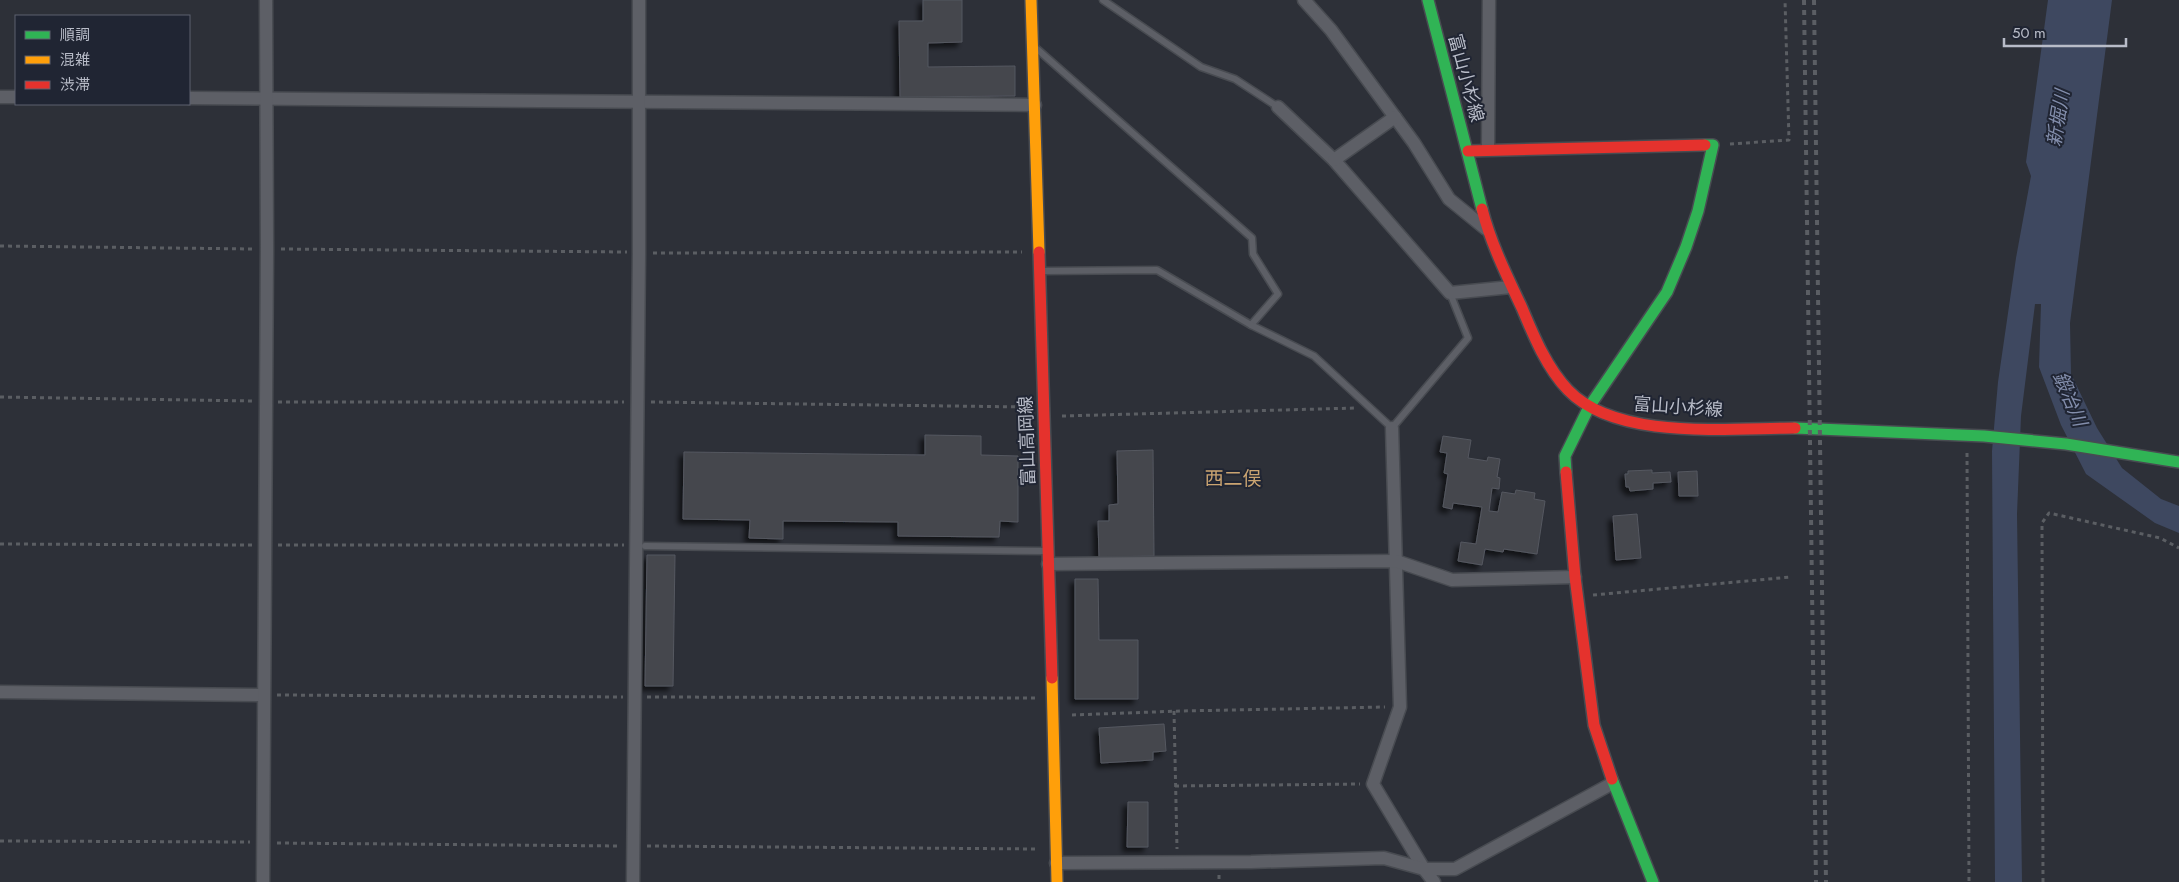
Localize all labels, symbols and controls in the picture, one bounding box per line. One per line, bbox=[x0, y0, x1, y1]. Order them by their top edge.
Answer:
legend bbox=[15, 15, 190, 105]
scale bar bbox=[2004, 15, 2126, 47]
text: 50 m bbox=[2012, 22, 2046, 44]
text: 順調 bbox=[60, 24, 90, 46]
street label: 富山小杉線 bbox=[1442, 31, 1490, 125]
text: 混雑 bbox=[60, 49, 90, 71]
text: 渋滞 bbox=[60, 74, 90, 96]
water label: 新堀川 bbox=[2040, 86, 2076, 148]
water label: 鍛冶川 bbox=[2046, 367, 2094, 432]
street label: 富山小杉線 bbox=[1632, 391, 1724, 423]
street label: 富山高岡線 bbox=[1012, 396, 1042, 486]
district label: 西二俣 bbox=[1204, 465, 1262, 492]

